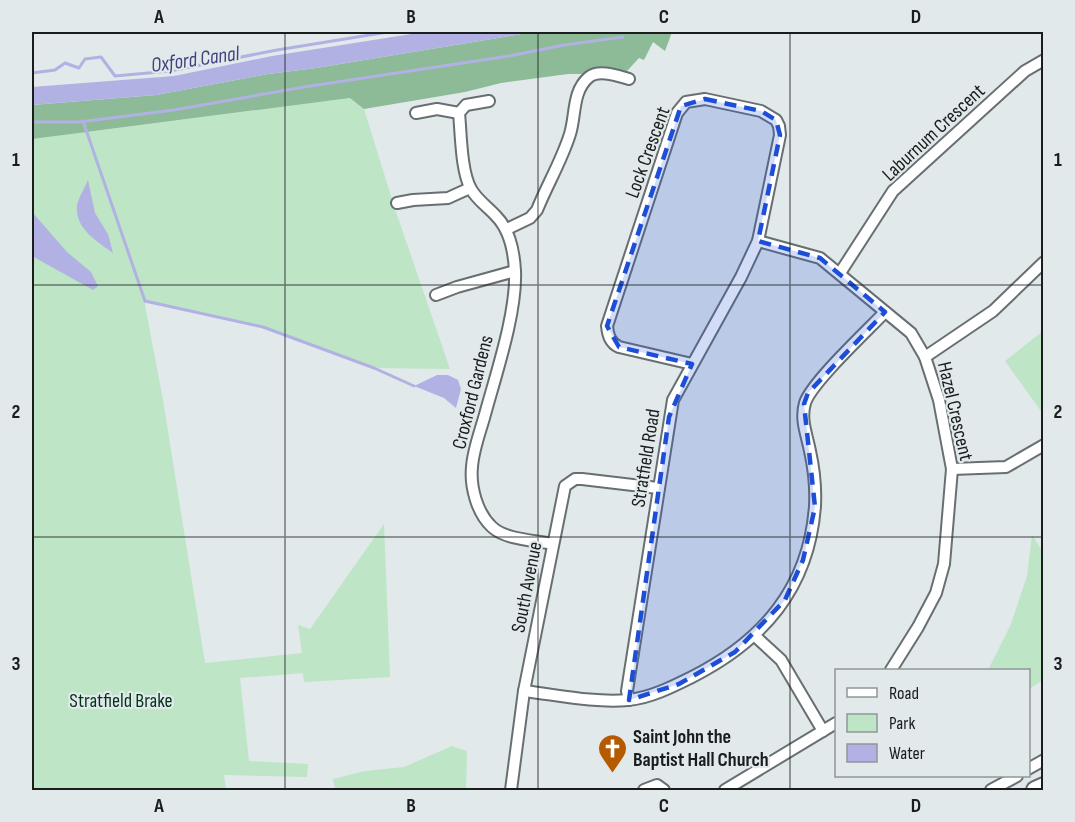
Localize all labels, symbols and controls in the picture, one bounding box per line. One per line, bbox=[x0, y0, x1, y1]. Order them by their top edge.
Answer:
text: A bbox=[153, 5, 164, 29]
text: B bbox=[406, 5, 416, 29]
text: C bbox=[659, 5, 669, 29]
text: D bbox=[911, 5, 921, 29]
water label: Oxford Canal bbox=[149, 41, 242, 78]
street label: Laburnum Crescent bbox=[877, 79, 990, 186]
street label: Lock Crescent bbox=[620, 103, 676, 201]
text: 1 bbox=[12, 148, 20, 172]
text: 1 bbox=[1054, 148, 1062, 172]
street label: Croxford Gardens bbox=[447, 333, 499, 452]
street label: Hazel Crescent bbox=[932, 359, 978, 463]
text: 2 bbox=[12, 400, 20, 424]
text: 2 bbox=[1054, 400, 1062, 424]
street label: Stratfield Road bbox=[626, 407, 666, 509]
street label: South Avenue bbox=[506, 540, 548, 635]
text: 3 bbox=[12, 652, 21, 676]
text: 3 bbox=[1054, 652, 1063, 676]
legend bbox=[835, 669, 1030, 777]
text: Road bbox=[889, 683, 919, 704]
park label: Stratfield Brake bbox=[69, 689, 173, 713]
text: Park bbox=[889, 713, 915, 734]
place label: Saint John the Baptist Hall Church bbox=[633, 725, 769, 772]
church icon: Saint John the Baptist Hall Church bbox=[596, 732, 628, 774]
text: Water bbox=[889, 743, 925, 764]
text: A bbox=[153, 794, 164, 818]
text: B bbox=[406, 794, 416, 818]
text: C bbox=[659, 794, 669, 818]
text: D bbox=[911, 794, 921, 818]

